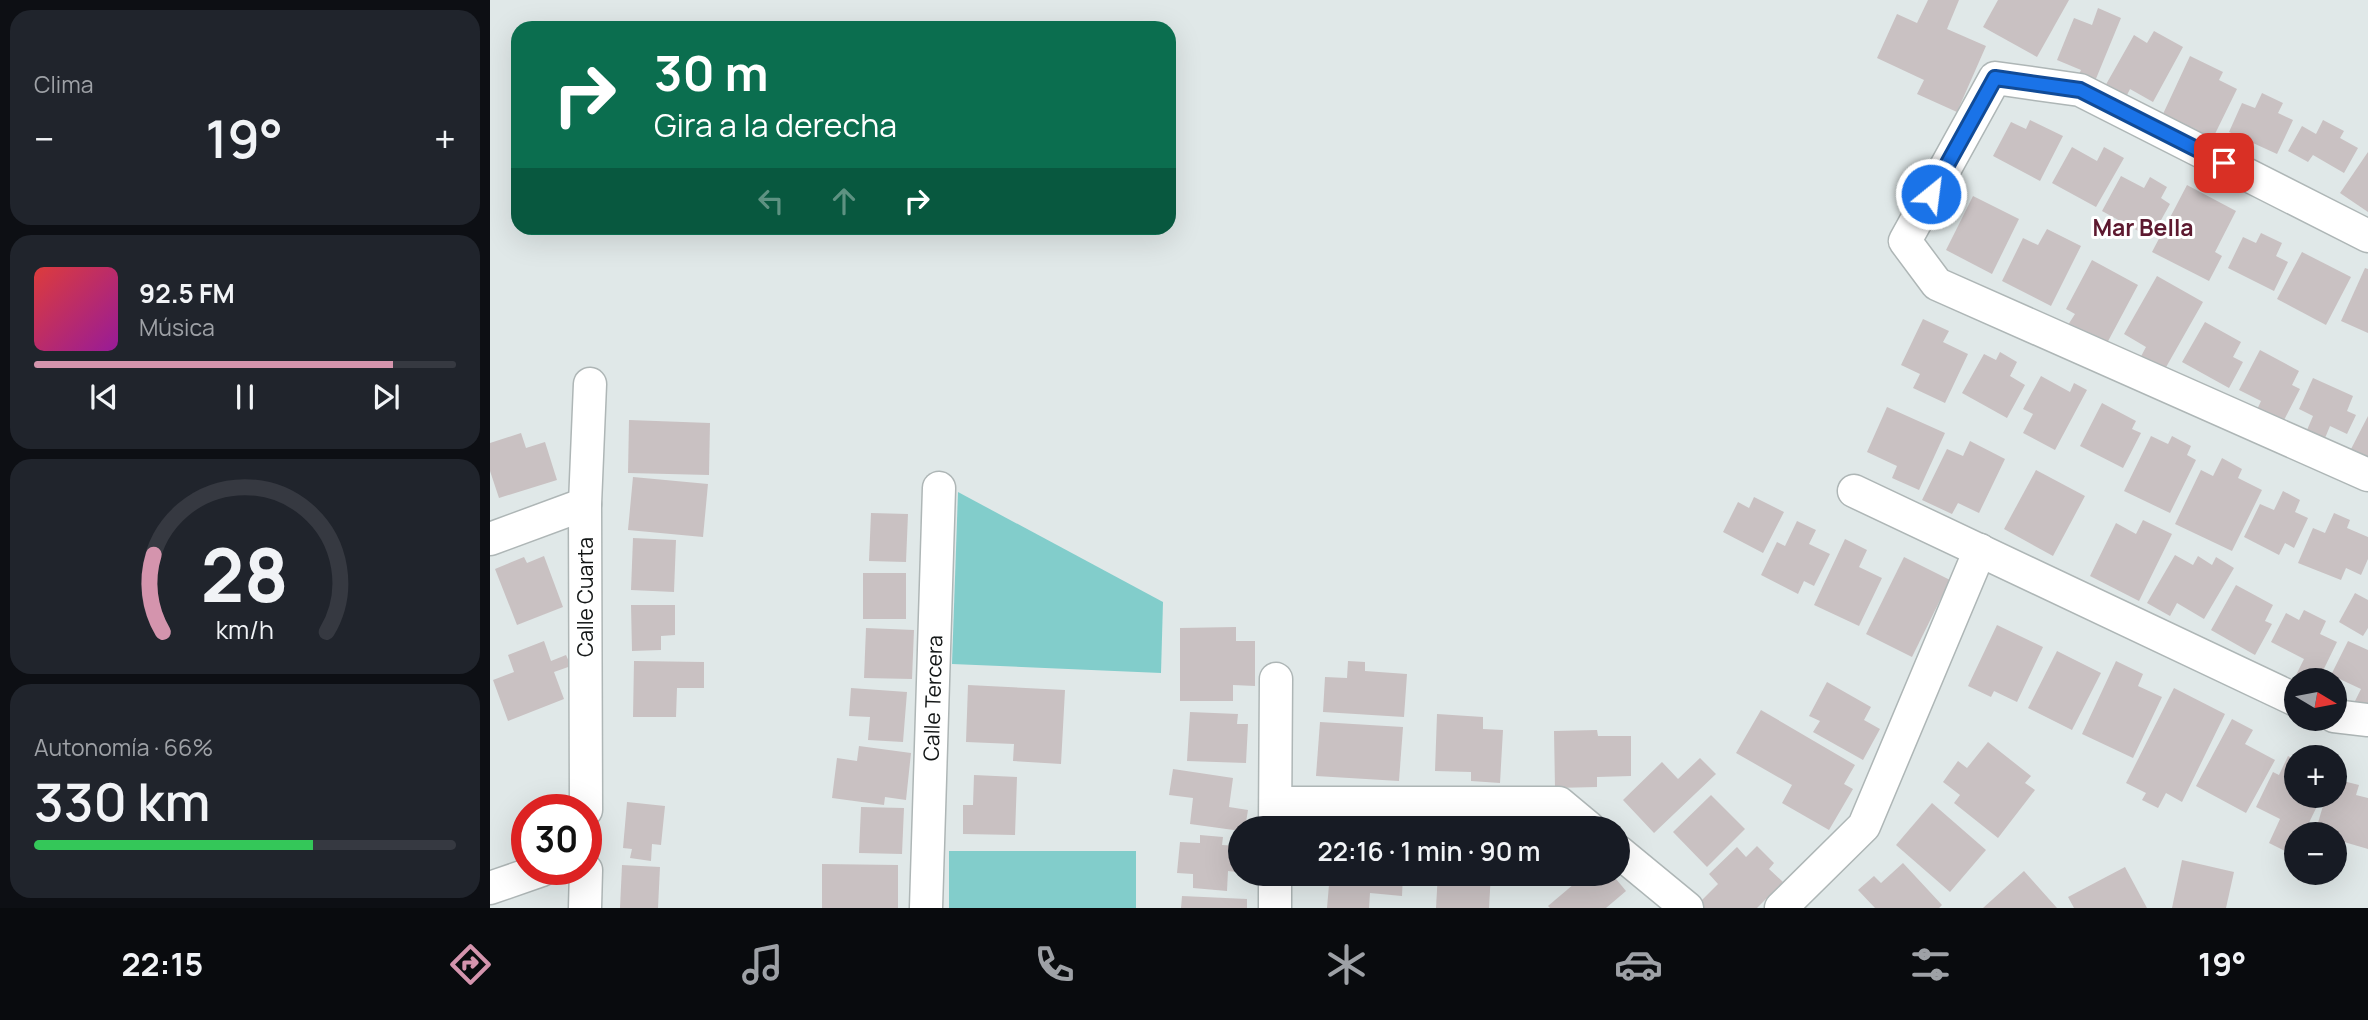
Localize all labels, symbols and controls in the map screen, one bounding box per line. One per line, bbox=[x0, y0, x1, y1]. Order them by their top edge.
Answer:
text: 30 m bbox=[654, 39, 769, 106]
icon: right bbox=[539, 49, 630, 140]
text: Clima bbox=[34, 68, 93, 100]
text: 19° bbox=[205, 103, 283, 174]
text: Gira a la derecha bbox=[654, 103, 897, 147]
text: − bbox=[34, 112, 55, 164]
text: + bbox=[434, 112, 456, 164]
pin bbox=[2194, 133, 2254, 193]
icon: arrive bbox=[2205, 144, 2243, 182]
position arrow bbox=[1894, 157, 1968, 231]
icon: left bbox=[752, 182, 790, 220]
icon: ahead bbox=[825, 182, 863, 220]
icon: right bbox=[898, 182, 936, 220]
district label: Mar Bella bbox=[2092, 211, 2194, 243]
text: 92.5 FM bbox=[139, 275, 235, 311]
text: Música bbox=[139, 311, 215, 343]
icon: previous bbox=[85, 378, 123, 416]
icon: pause bbox=[226, 378, 264, 416]
icon: next bbox=[367, 378, 405, 416]
text: 28 bbox=[201, 525, 289, 625]
street label: Calle Cuarta bbox=[571, 537, 599, 657]
text: km/h bbox=[216, 612, 274, 647]
street label: Calle Tercera bbox=[917, 635, 948, 761]
north arrow bbox=[2284, 668, 2347, 732]
map controls bbox=[2284, 668, 2347, 885]
text: Autonomía · 66% bbox=[34, 731, 213, 763]
button: + bbox=[2284, 745, 2347, 808]
text: 330 km bbox=[34, 766, 210, 837]
speed limit sign: 30 bbox=[511, 794, 602, 885]
button: − bbox=[2284, 822, 2347, 885]
text: 22:16 · 1 min · 90 m bbox=[1317, 833, 1541, 869]
icon: directions bbox=[446, 940, 495, 989]
icon: music bbox=[738, 940, 787, 989]
icon: phone bbox=[1030, 940, 1079, 989]
icon: climate bbox=[1322, 940, 1371, 989]
icon: car bbox=[1614, 940, 1663, 989]
icon: filters bbox=[1906, 940, 1955, 989]
text: 22:15 bbox=[121, 942, 203, 986]
text: 19° bbox=[2198, 942, 2246, 986]

